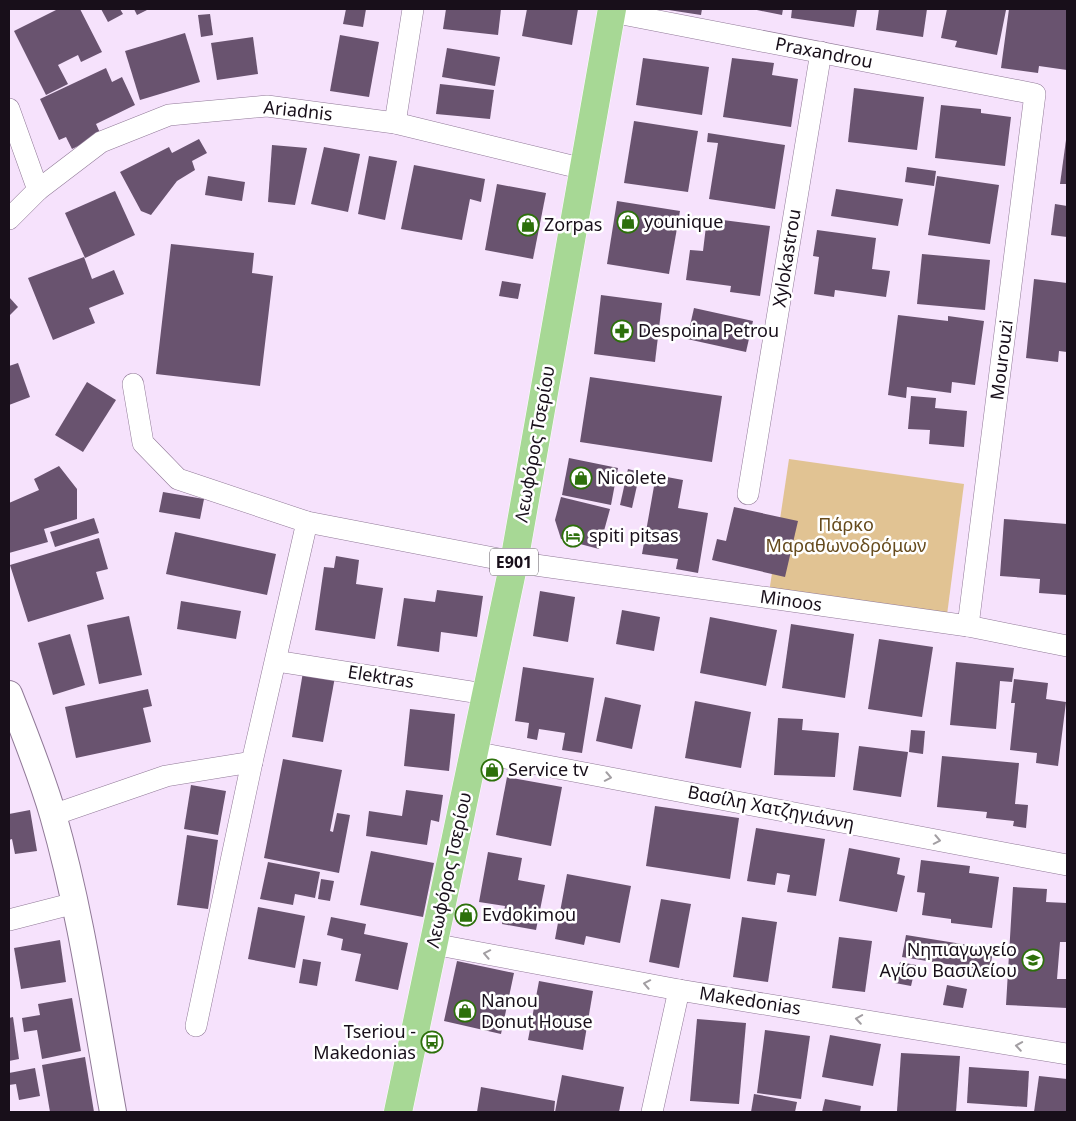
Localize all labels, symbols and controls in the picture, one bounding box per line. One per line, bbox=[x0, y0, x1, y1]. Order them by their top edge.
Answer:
street label: Praxandrou bbox=[773, 31, 875, 73]
street label: Ariadnis bbox=[262, 94, 334, 126]
street label: Xylokastrou bbox=[766, 207, 806, 309]
place label: younique bbox=[644, 209, 723, 233]
shop icon: younique bbox=[616, 210, 640, 234]
place label: Zorpas bbox=[544, 212, 602, 236]
shop icon: Zorpas bbox=[516, 213, 540, 237]
place label: Despoina Petrou bbox=[638, 318, 779, 342]
street label: Mourouzi bbox=[984, 318, 1018, 401]
pharmacy icon: Despoina Petrou bbox=[610, 319, 634, 343]
street label: Λεωφόρος Τσερίου bbox=[508, 364, 560, 524]
place label: Nicolete bbox=[597, 465, 666, 489]
shop icon: Nicolete bbox=[569, 466, 593, 490]
park label: Πάρκο Μαραθωνοδρόμων bbox=[766, 512, 926, 557]
place label: spiti pitsas bbox=[589, 523, 679, 547]
hotel icon: spiti pitsas bbox=[561, 524, 585, 548]
road number: E901 bbox=[490, 548, 538, 576]
street label: Minoos bbox=[759, 584, 824, 616]
street label: Elektras bbox=[346, 659, 416, 693]
place label: Service tv bbox=[508, 757, 589, 781]
shop icon: Service tv bbox=[480, 758, 504, 782]
one-way arrow bbox=[603, 772, 612, 782]
street label: Βασίλη Χατζηγιάννη bbox=[686, 779, 857, 835]
street label: Λεωφόρος Τσερίου bbox=[420, 790, 476, 950]
one-way arrow bbox=[932, 835, 941, 845]
place label: Evdokimou bbox=[482, 902, 576, 926]
shop icon: Evdokimou bbox=[454, 903, 478, 927]
place label: Νηπιαγωγείο Αγίου Βασιλείου bbox=[879, 937, 1017, 982]
school or university icon: Νηπιαγωγείο Αγίου Βασιλείου bbox=[1021, 948, 1045, 972]
one-way arrow bbox=[483, 949, 491, 959]
one-way arrow bbox=[642, 979, 651, 989]
street label: Makedonias bbox=[698, 980, 803, 1020]
place label: Nanou Donut House bbox=[481, 988, 593, 1033]
shop icon: Nanou Donut House bbox=[453, 999, 477, 1023]
one-way arrow bbox=[854, 1015, 863, 1025]
place label: Tseriou - Makedonias bbox=[313, 1019, 416, 1064]
bus stop icon: Tseriou - Makedonias bbox=[420, 1030, 444, 1054]
one-way arrow bbox=[1015, 1041, 1024, 1051]

